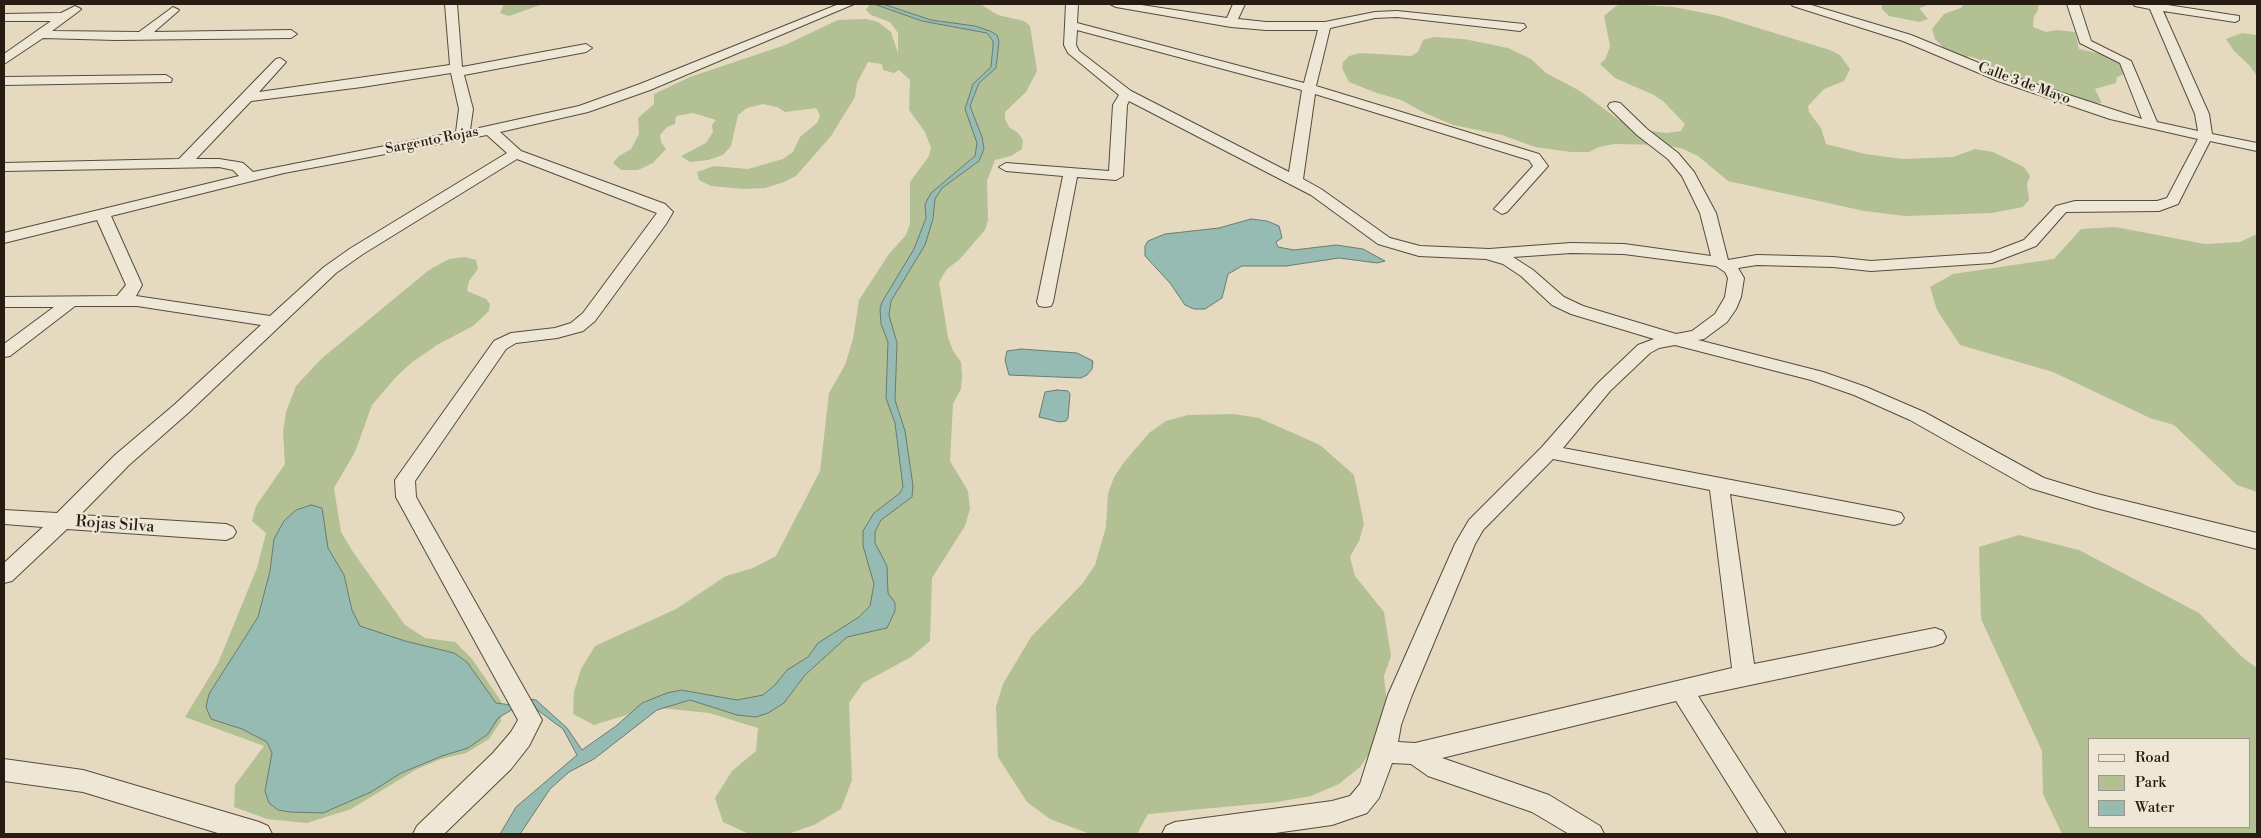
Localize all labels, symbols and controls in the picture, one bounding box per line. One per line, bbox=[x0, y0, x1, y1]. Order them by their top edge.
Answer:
street label: Calle 3 de Mayo bbox=[1975, 59, 2073, 109]
street label: Sargento Rojas bbox=[384, 124, 480, 158]
street label: Rojas Silva bbox=[75, 513, 155, 537]
legend bbox=[2088, 738, 2251, 828]
text: Road bbox=[2135, 748, 2170, 767]
text: Park bbox=[2135, 773, 2166, 792]
text: Water bbox=[2135, 798, 2174, 817]

